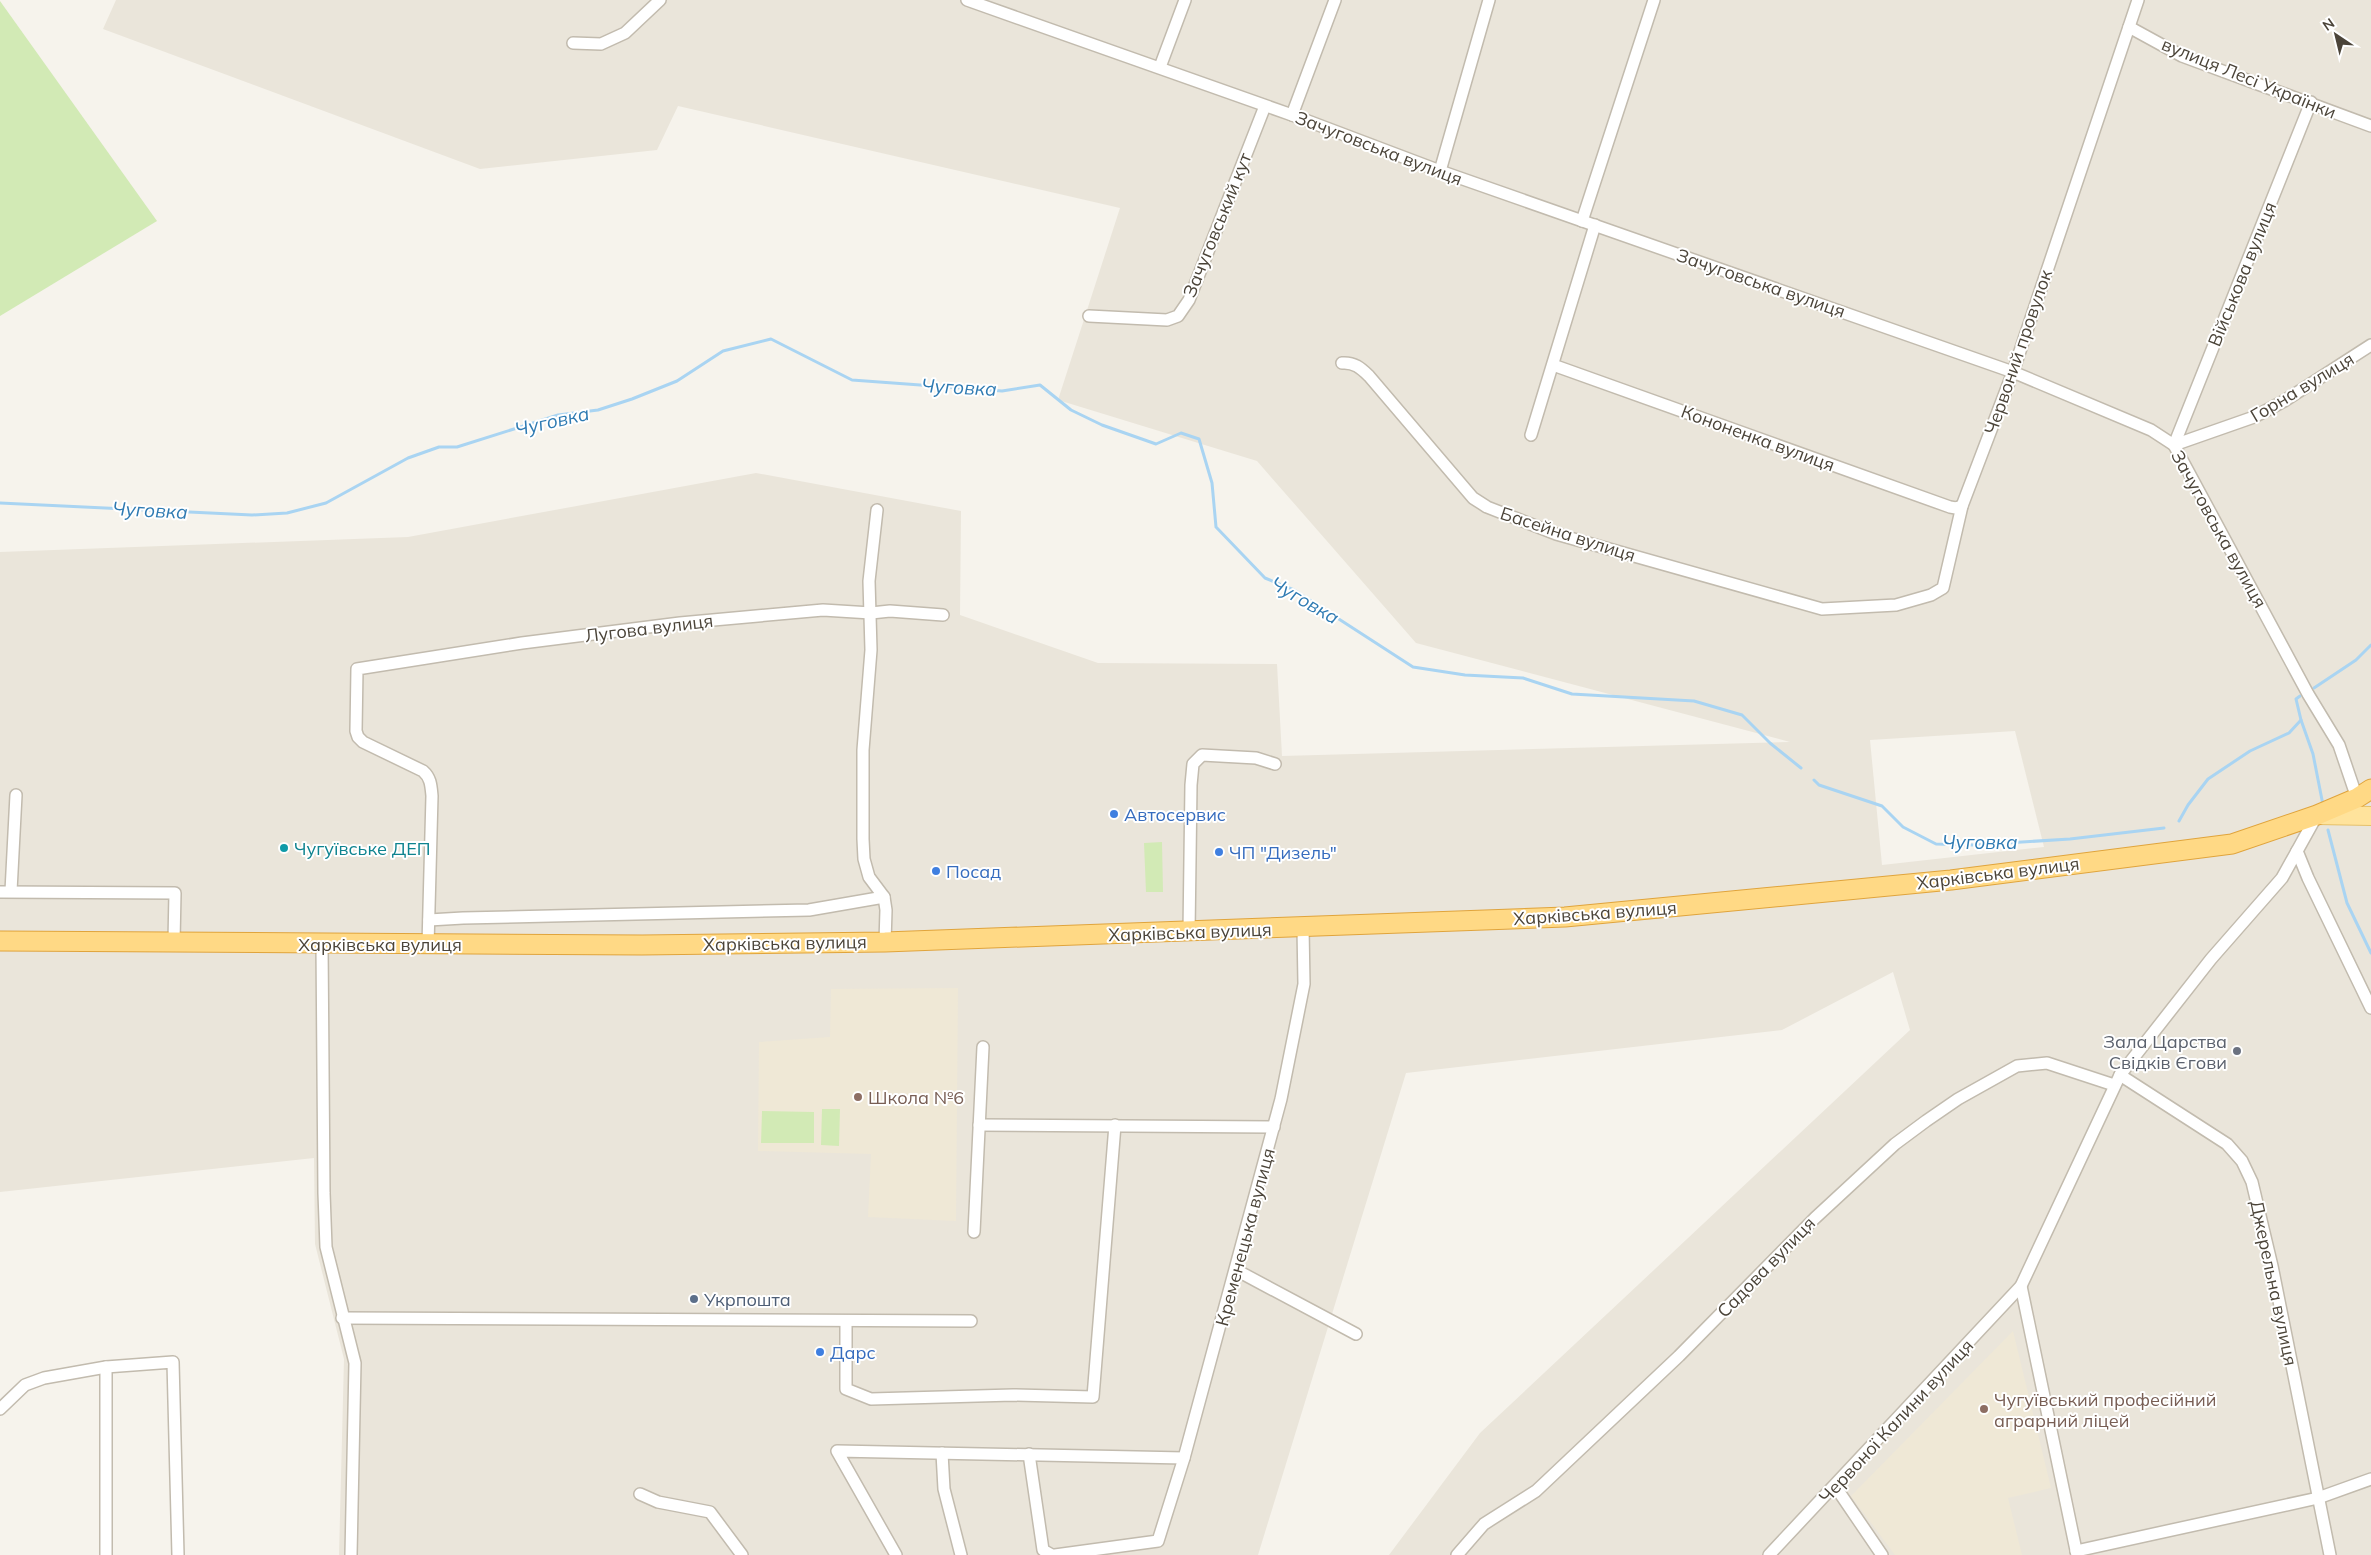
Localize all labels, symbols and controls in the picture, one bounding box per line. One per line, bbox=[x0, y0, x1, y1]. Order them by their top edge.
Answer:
north arrow bbox=[2311, 10, 2361, 60]
text: N bbox=[2319, 14, 2338, 35]
street label: вулиця Лесі Українки bbox=[2158, 32, 2340, 124]
street label: Зачуговська вулиця bbox=[1292, 106, 1466, 190]
street label: Зачуговський кут bbox=[1178, 149, 1257, 300]
street label: Військова вулиця bbox=[2203, 198, 2281, 350]
street label: Зачуговська вулиця bbox=[1674, 243, 1848, 323]
street label: Червоний провулок bbox=[1979, 266, 2057, 437]
street label: Горна вулиця bbox=[2246, 347, 2358, 427]
water label: Чуговка bbox=[921, 373, 997, 401]
street label: Кононенка вулиця bbox=[1678, 400, 1838, 476]
water label: Чуговка bbox=[513, 401, 591, 441]
street label: Зачуговська вулиця bbox=[2166, 446, 2272, 612]
water label: Чуговка bbox=[112, 496, 188, 524]
street label: Басейна вулиця bbox=[1498, 501, 1638, 567]
water label: Чуговка bbox=[1266, 571, 1344, 629]
street label: Лугова вулиця bbox=[584, 609, 714, 647]
place label: Автосервис bbox=[1124, 803, 1226, 826]
marker: Автосервис bbox=[1108, 808, 1120, 820]
water label: Чуговка bbox=[1942, 830, 2018, 854]
place label: Чугуївське ДЕП bbox=[294, 837, 431, 860]
place label: ЧП "Дизель" bbox=[1229, 841, 1337, 864]
marker: Чугуївське ДЕП bbox=[278, 842, 290, 854]
marker: ЧП "Дизель" bbox=[1213, 846, 1225, 858]
street label: Харківська вулиця bbox=[1915, 852, 2081, 894]
place label: Посад bbox=[946, 860, 1001, 883]
marker: Посад bbox=[930, 865, 942, 877]
street label: Харківська вулиця bbox=[1513, 896, 1677, 930]
street label: Харківська вулиця bbox=[1108, 918, 1272, 946]
street label: Харківська вулиця bbox=[703, 930, 867, 956]
street label: Харківська вулиця bbox=[298, 933, 462, 956]
place label: Зала Царства Свідків Єгови bbox=[2103, 1030, 2227, 1074]
marker: Зала Царства Свідків Єгови bbox=[2231, 1045, 2243, 1057]
place label: Школа №6 bbox=[868, 1086, 964, 1109]
marker: Школа №6 bbox=[852, 1091, 864, 1103]
street label: Кременецька вулиця bbox=[1210, 1146, 1280, 1328]
street label: Джерельна вулиця bbox=[2245, 1198, 2303, 1368]
street label: Садова вулиця bbox=[1712, 1212, 1820, 1322]
place label: Укрпошта bbox=[703, 1288, 791, 1311]
marker: Укрпошта bbox=[688, 1293, 700, 1305]
street label: Червоної Калини вулиця bbox=[1814, 1334, 1978, 1508]
place label: Дарс bbox=[830, 1341, 876, 1364]
marker: Дарс bbox=[814, 1346, 826, 1358]
place label: Чугуївський професійний аграрний ліцей bbox=[1994, 1388, 2217, 1432]
marker: Чугуївський професійний аграрний ліцей bbox=[1978, 1403, 1990, 1415]

